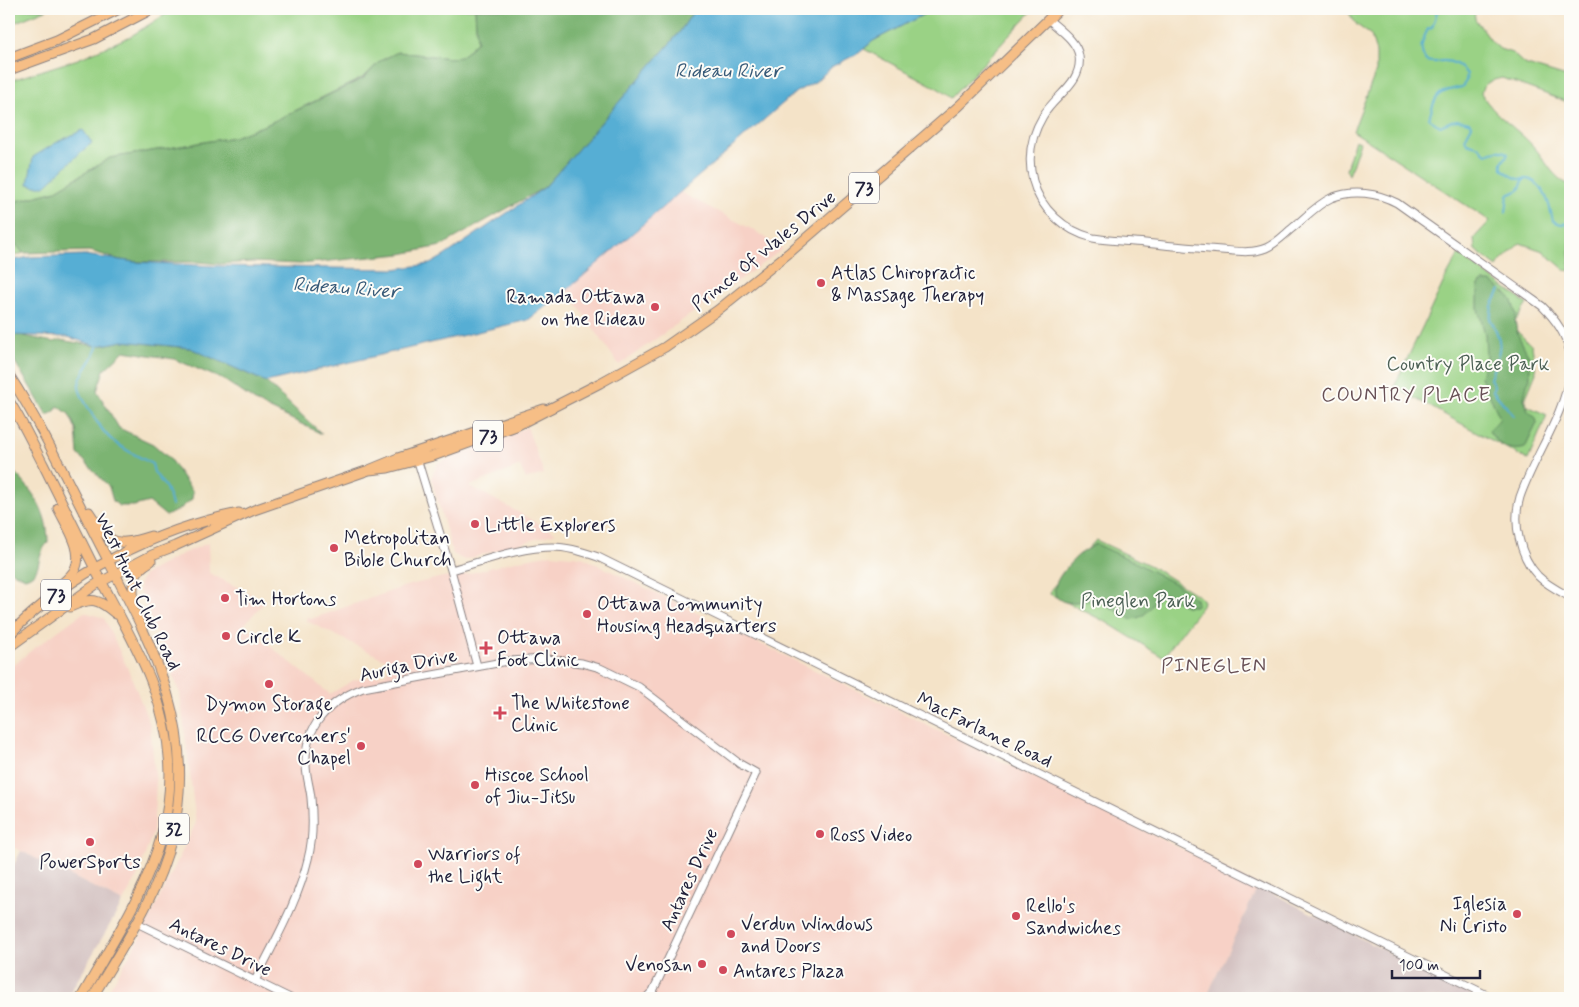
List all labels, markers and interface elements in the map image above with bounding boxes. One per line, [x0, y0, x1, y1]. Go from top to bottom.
water label: Rideau River [675, 58, 784, 85]
road number: 73 [849, 172, 879, 204]
street label: Prince Of Wales Drive [686, 185, 841, 317]
place label: Atlas Chiropractic & Massage Therapy [831, 261, 984, 309]
water label: Rideau River [292, 271, 403, 306]
marker: Atlas Chiropractic & Massage Therapy [815, 277, 827, 289]
place label: Ramada Ottawa on the Rideau [506, 285, 645, 332]
marker: Ramada Ottawa on the Rideau [649, 301, 661, 313]
park label: Country Place Park [1387, 352, 1550, 377]
district label: COUNTRY PLACE [1321, 382, 1491, 409]
road number: 73 [473, 421, 503, 452]
street label: West Hunt Club Road [89, 509, 187, 675]
place label: Little Explorers [485, 513, 615, 538]
marker: Little Explorers [469, 518, 481, 530]
place label: Metropolitan Bible Church [344, 526, 452, 573]
marker: Metropolitan Bible Church [328, 542, 340, 554]
road number: 73 [41, 580, 71, 610]
place label: Tim Hortons [235, 587, 337, 612]
park label: Pineglen Park [1081, 589, 1196, 616]
marker: Tim Hortons [219, 592, 231, 604]
place label: Ottawa Community Housing Headquarters [597, 592, 777, 640]
marker: Ottawa Community Housing Headquarters [581, 608, 593, 620]
place label: Circle K [236, 625, 301, 650]
place label: Ottawa Foot Clinic [497, 626, 580, 673]
marker: Circle K [220, 630, 232, 642]
marker: Ottawa Foot Clinic [479, 641, 493, 655]
street label: Auriga Drive [357, 643, 460, 691]
district label: PINEGLEN [1161, 653, 1267, 680]
marker: Dymon Storage [263, 678, 275, 690]
street label: MacFarlane Road [912, 687, 1056, 774]
place label: The Whitestone Clinic [511, 691, 630, 738]
place label: Dymon Storage [205, 692, 333, 720]
marker: The Whitestone Clinic [493, 706, 507, 720]
place label: RCCG Overcomers' Chapel [197, 724, 351, 771]
marker: RCCG Overcomers' Chapel [355, 740, 367, 752]
place label: Hiscoe School of Jiu-Jitsu [485, 763, 589, 810]
marker: Hiscoe School of Jiu-Jitsu [469, 779, 481, 791]
road number: 32 [159, 814, 189, 844]
place label: Ross Video [830, 823, 912, 848]
street label: Antares Drive [655, 824, 724, 935]
marker: Ross Video [814, 828, 826, 840]
marker: PowerSports [84, 836, 96, 848]
place label: Warriors of the Light [428, 842, 521, 892]
place label: PowerSports [39, 850, 141, 875]
marker: Warriors of the Light [412, 858, 424, 870]
place label: Iglesia Ni Cristo [1440, 892, 1507, 939]
place label: Rello's Sandwiches [1026, 894, 1121, 941]
marker: Iglesia Ni Cristo [1511, 908, 1523, 920]
marker: Rello's Sandwiches [1010, 910, 1022, 922]
street label: Antares Drive [165, 912, 276, 983]
place label: Verdun Windows and Doors [741, 912, 873, 959]
marker: Verdun Windows and Doors [725, 928, 737, 940]
scale bar [1392, 947, 1479, 979]
place label: Venosan [625, 953, 692, 978]
text: 100 m [1399, 956, 1439, 976]
marker: Venosan [696, 958, 708, 970]
place label: Antares Plaza [733, 959, 844, 984]
marker: Antares Plaza [717, 964, 729, 976]

